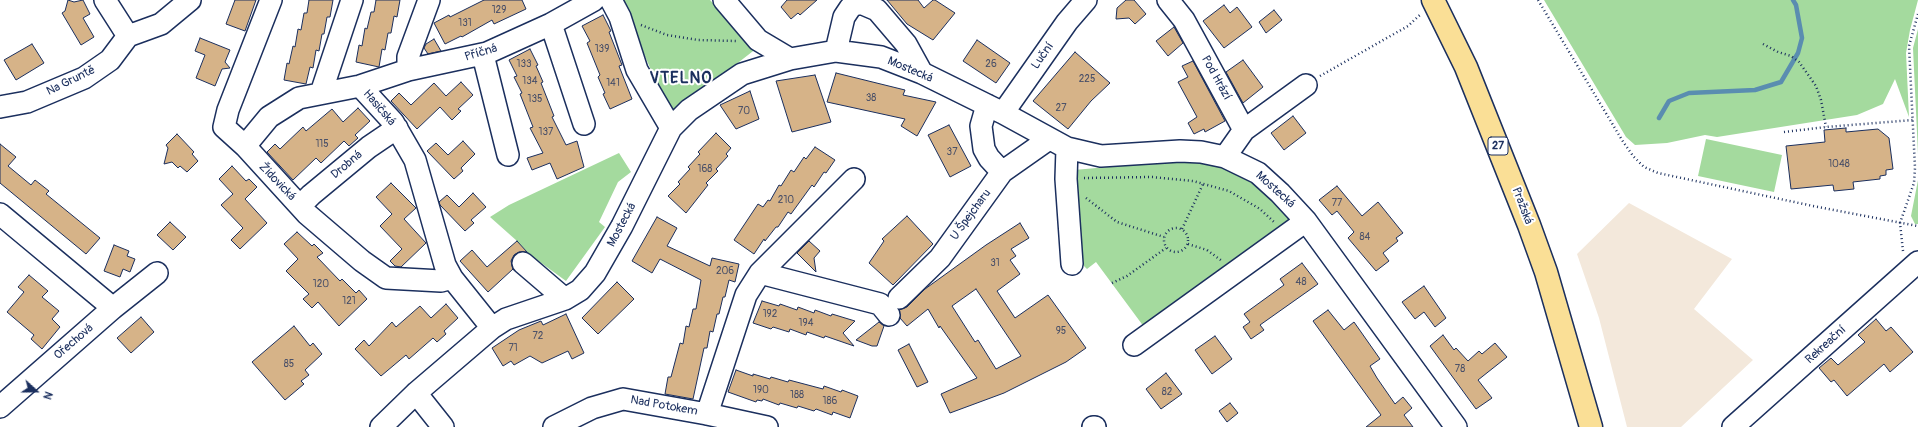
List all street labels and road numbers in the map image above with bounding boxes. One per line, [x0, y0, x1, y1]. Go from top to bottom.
street label: Luční [1029, 40, 1057, 72]
street label: Příčná [463, 41, 499, 65]
street label: Pod Hrází [1198, 53, 1234, 103]
street label: Mostecká [885, 54, 935, 86]
street label: Na Gruntě [44, 63, 98, 99]
street label: Hasičská [360, 87, 398, 129]
road number: 27 [1488, 137, 1508, 155]
street label: Drobná [328, 148, 366, 182]
street label: Židovická [255, 160, 299, 204]
street label: Mostecká [1252, 169, 1298, 211]
street label: Pražská [1508, 185, 1536, 227]
street label: U Špejcharu [948, 187, 994, 243]
street label: Mostecká [604, 200, 640, 250]
street label: Ořechová [51, 321, 97, 363]
street label: Rekreační [1803, 323, 1849, 367]
street label: Nad Potokem [629, 393, 699, 419]

